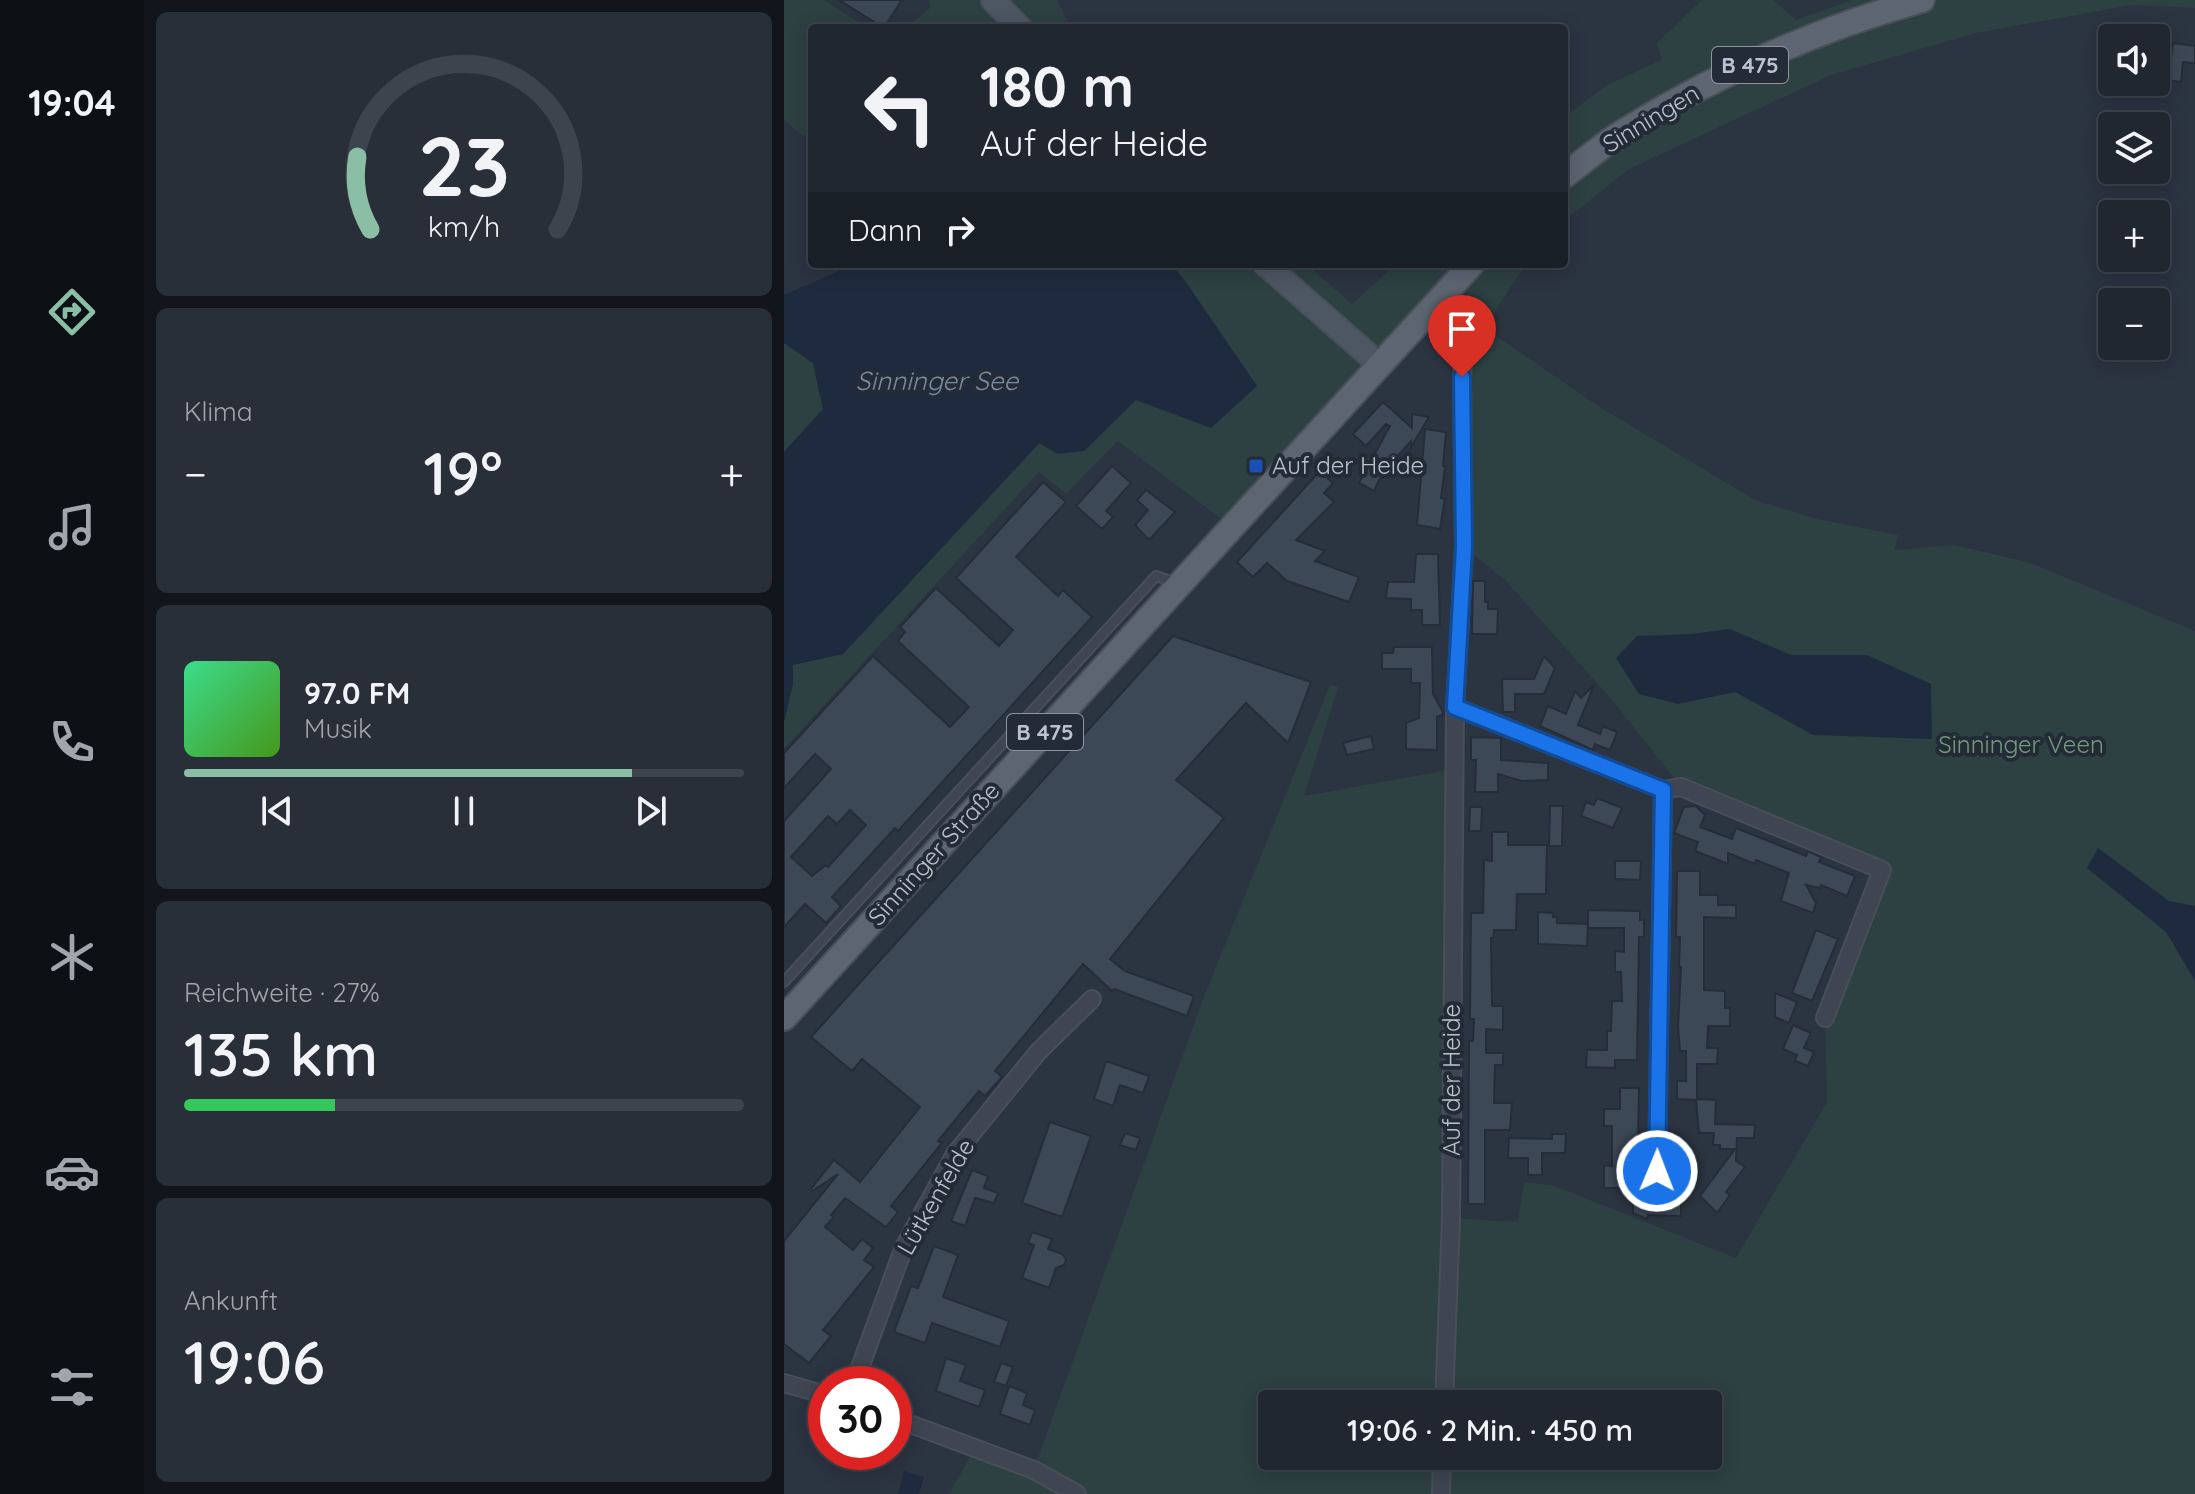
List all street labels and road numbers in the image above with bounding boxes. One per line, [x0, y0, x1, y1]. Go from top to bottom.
road number: B 475 [1712, 47, 1788, 83]
street label: Sinningen [1597, 78, 1704, 159]
road number: B 475 [1007, 714, 1083, 750]
street label: Sinninger Straße [861, 775, 1005, 931]
street label: Auf der Heide [1436, 1004, 1466, 1156]
street label: Lütkenfelde [890, 1133, 980, 1260]

